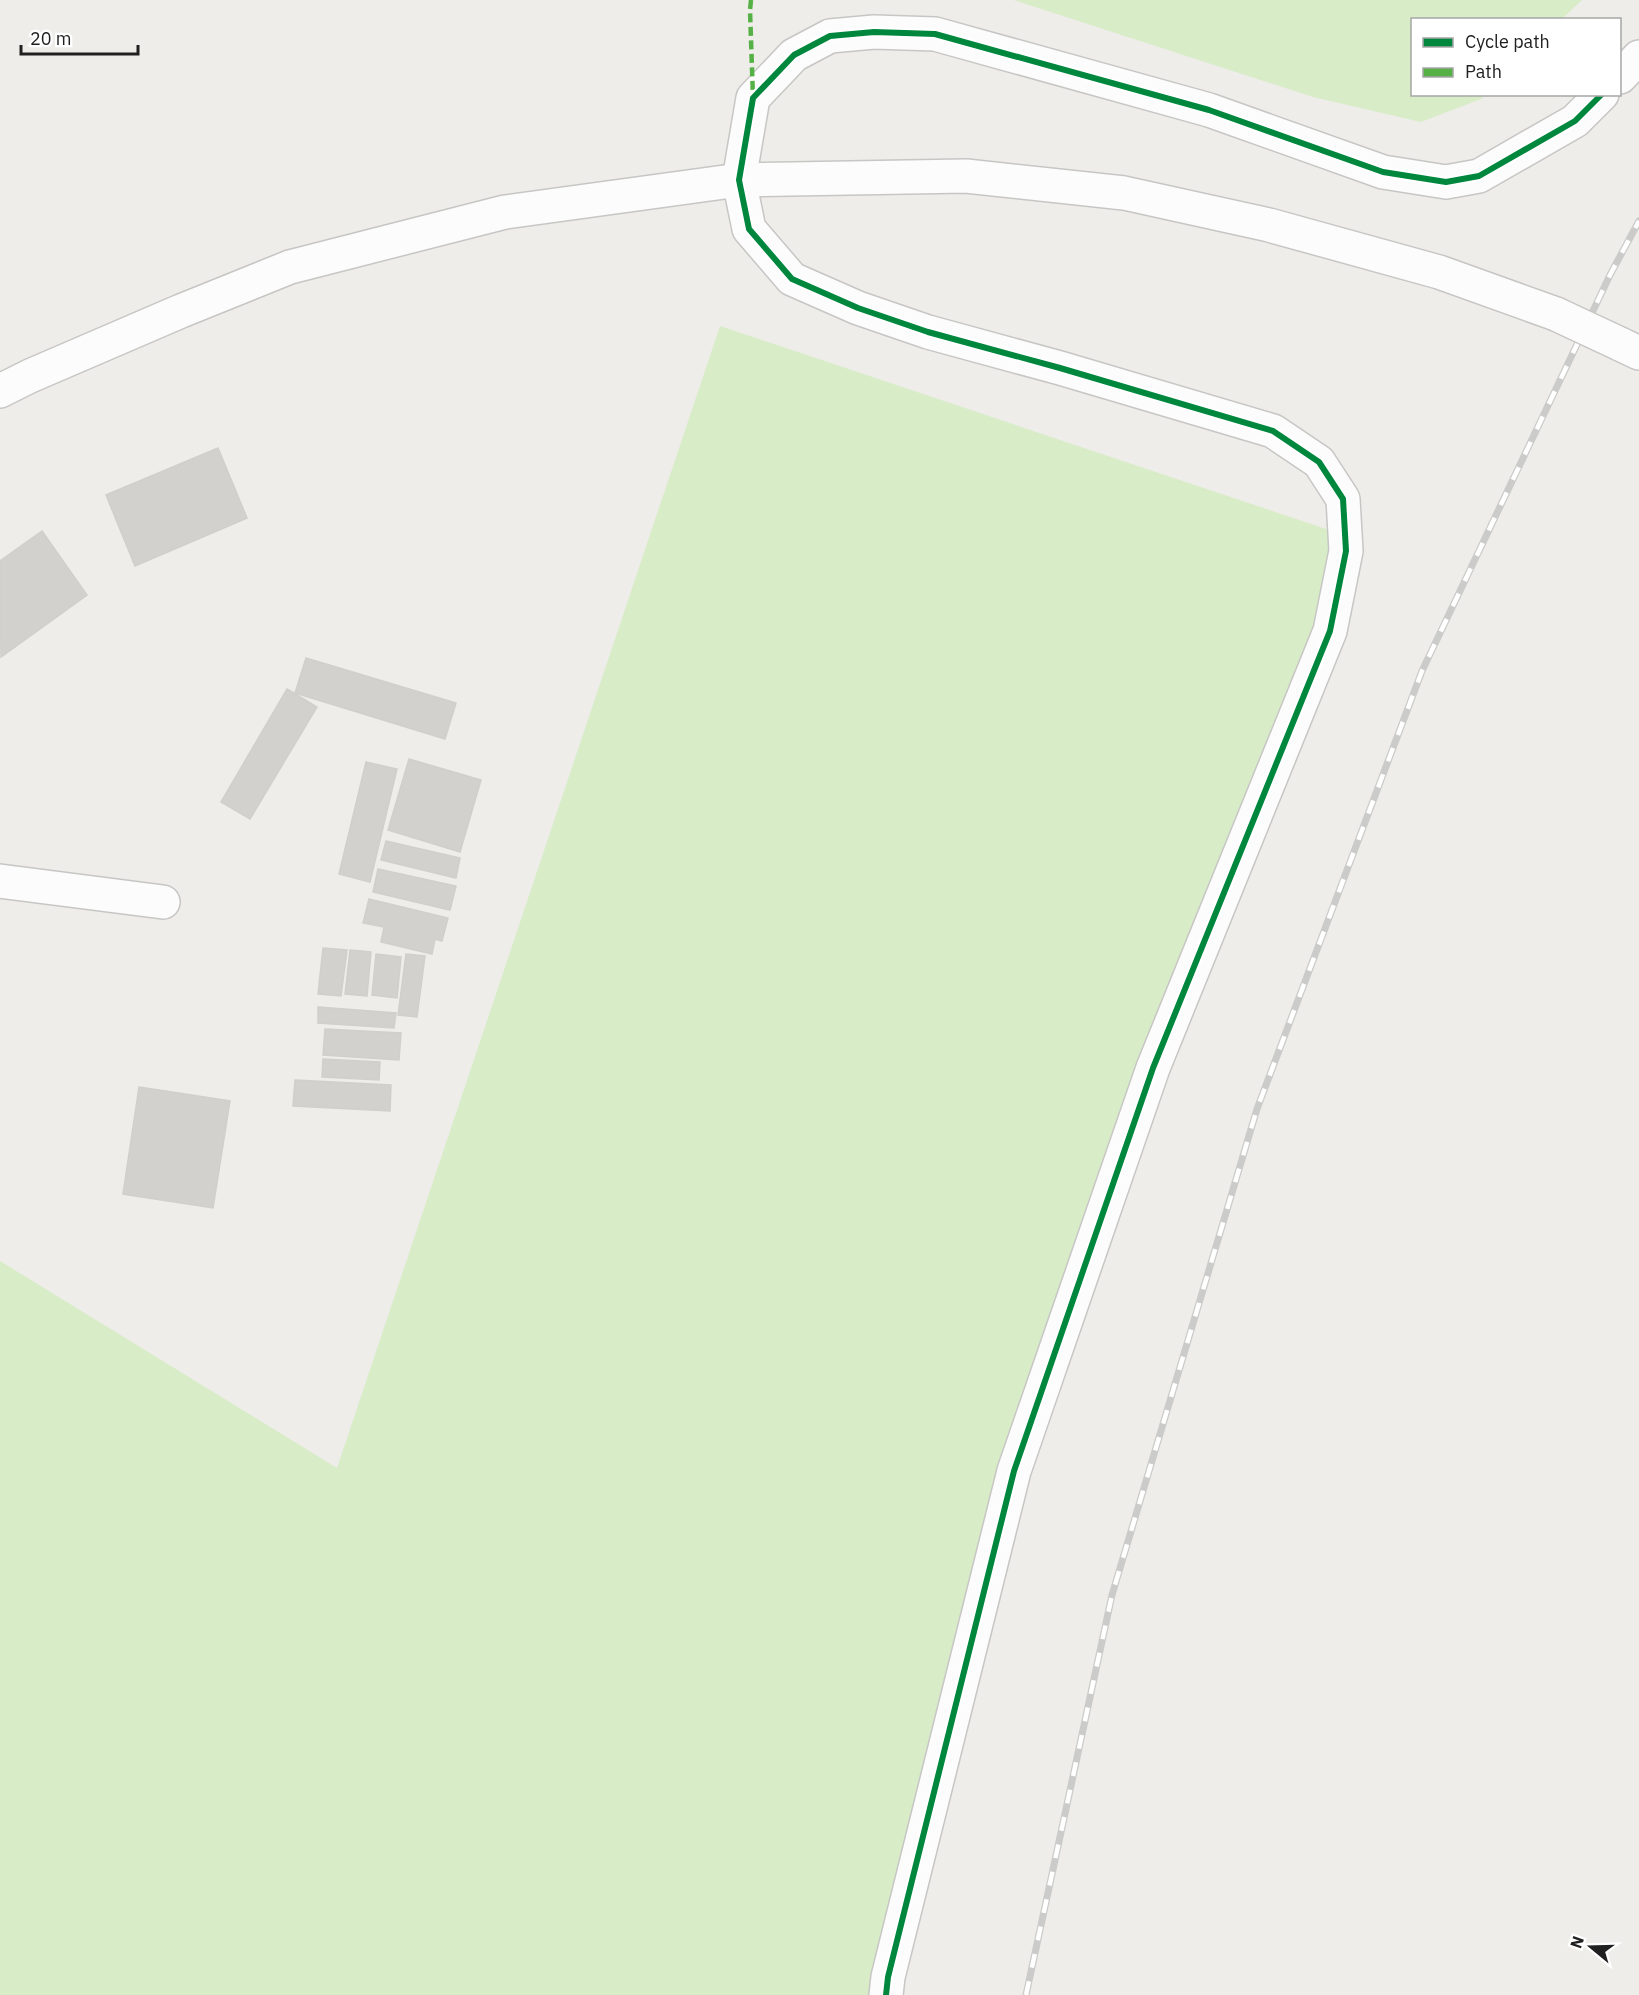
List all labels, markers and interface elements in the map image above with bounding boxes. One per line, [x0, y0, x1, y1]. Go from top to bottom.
scale bar [21, 18, 138, 56]
legend [1411, 18, 1621, 96]
text: 20 m [30, 27, 72, 50]
text: Cycle path [1465, 30, 1550, 53]
text: Path [1465, 60, 1502, 83]
north arrow [1561, 1917, 1621, 1977]
text: N [1565, 1933, 1588, 1951]

